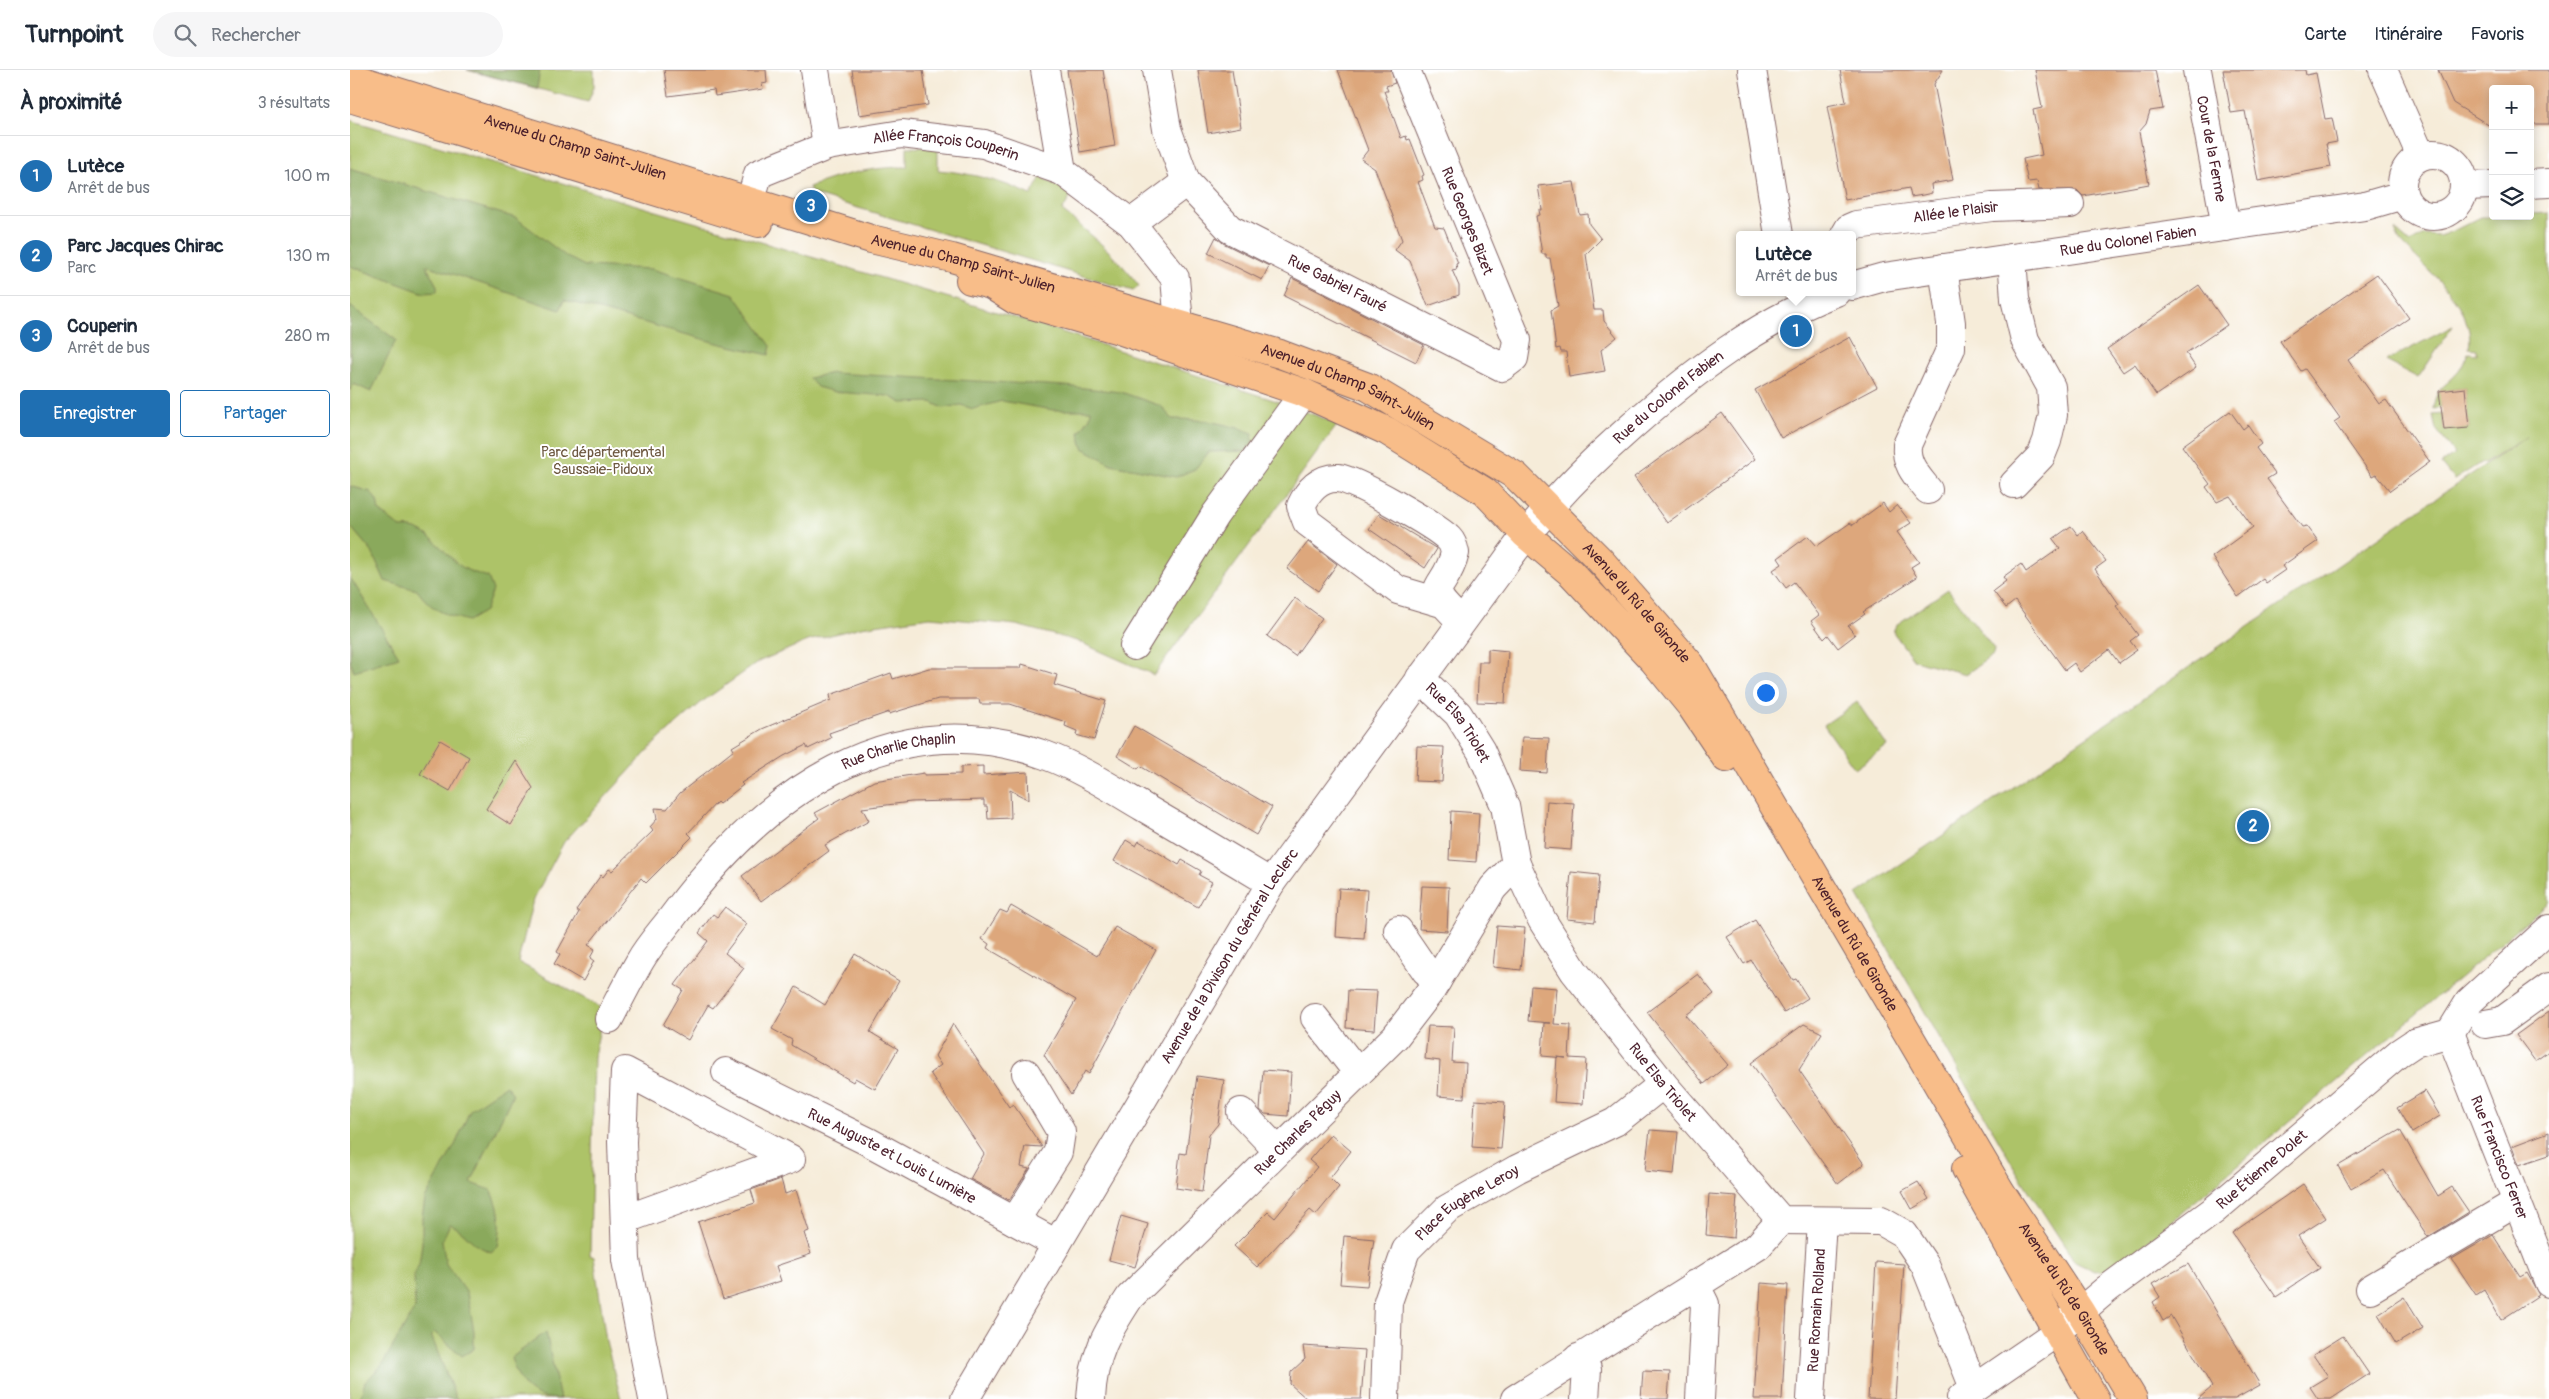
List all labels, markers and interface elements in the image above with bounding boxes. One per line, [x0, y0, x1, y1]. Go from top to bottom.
search box [153, 12, 503, 57]
text: Turnpoint [25, 20, 123, 49]
icon: search [171, 21, 199, 49]
text: Rechercher [211, 23, 301, 47]
text: Carte [2304, 23, 2346, 46]
text: Itinéraire [2374, 23, 2442, 46]
text: Favoris [2470, 23, 2524, 46]
map controls [2489, 85, 2534, 220]
button: + [2489, 85, 2534, 130]
text: À proximité [20, 89, 123, 116]
text: 3 résultats [258, 93, 330, 113]
street label: Cour de la Ferme [2192, 94, 2231, 204]
street label: Avenue du Champ Saint-Julien [482, 110, 669, 184]
street label: Allée François Couperin [871, 124, 1022, 165]
button: − [2489, 130, 2534, 175]
text: Lutèce [67, 154, 124, 178]
street label: Rue Georges Bizet [1437, 164, 1498, 279]
text: 1 [33, 166, 39, 186]
text: 100 m [284, 166, 330, 186]
button: layers [2489, 175, 2534, 220]
text: Arrêt de bus [67, 178, 150, 198]
pin: 3 [795, 187, 827, 225]
street label: Allée le Plaisir [1912, 197, 1999, 227]
street label: Rue du Colonel Fabien [2059, 222, 2197, 260]
street label: Avenue du Champ Saint-Julien [869, 230, 1058, 297]
popup [1736, 231, 1856, 296]
text: Parc Jacques Chirac [67, 234, 224, 258]
text: Lutèce [1755, 242, 1812, 266]
text: 2 [32, 246, 40, 266]
text: 130 m [286, 246, 330, 266]
street label: Rue Gabriel Fauré [1284, 250, 1390, 317]
text: Parc [67, 258, 96, 278]
text: Arrêt de bus [1755, 266, 1837, 286]
pin: 1 [1780, 312, 1812, 350]
text: Couperin [67, 314, 138, 338]
text: 3 [32, 326, 40, 346]
text: 280 m [284, 326, 330, 346]
text: Arrêt de bus [67, 338, 150, 358]
street label: Avenue du Champ Saint-Julien [1258, 339, 1439, 435]
street label: Rue du Colonel Fabien [1609, 346, 1727, 448]
button: Enregistrer [20, 390, 170, 437]
button: Partager [180, 390, 330, 437]
park label: Parc départemental Saussaie-Pidoux [541, 443, 665, 479]
street label: Avenue du Rû de Gironde [1578, 538, 1695, 667]
street label: Rue Elsa Triolet [1421, 679, 1495, 766]
your location [1753, 680, 1779, 706]
street label: Rue Charlie Chaplin [838, 729, 956, 774]
pin: 2 [2237, 807, 2269, 845]
street label: Avenue de la Divison du Général Leclerc [1157, 844, 1303, 1067]
street label: Avenue du Rû de Gironde [1807, 872, 1902, 1015]
street label: Rue Elsa Triolet [1625, 1039, 1701, 1126]
street label: Rue Charles Péguy [1250, 1085, 1346, 1179]
street label: Rue Francisco Ferrer [2466, 1093, 2533, 1223]
street label: Rue Auguste et Louis Lumière [805, 1104, 980, 1208]
street label: Rue Étienne Dolet [2212, 1125, 2312, 1214]
street label: Place Eugène Leroy [1411, 1160, 1523, 1245]
street label: Avenue du Rû de Gironde [2014, 1219, 2114, 1359]
street label: Rue Romain Rolland [1803, 1248, 1830, 1373]

